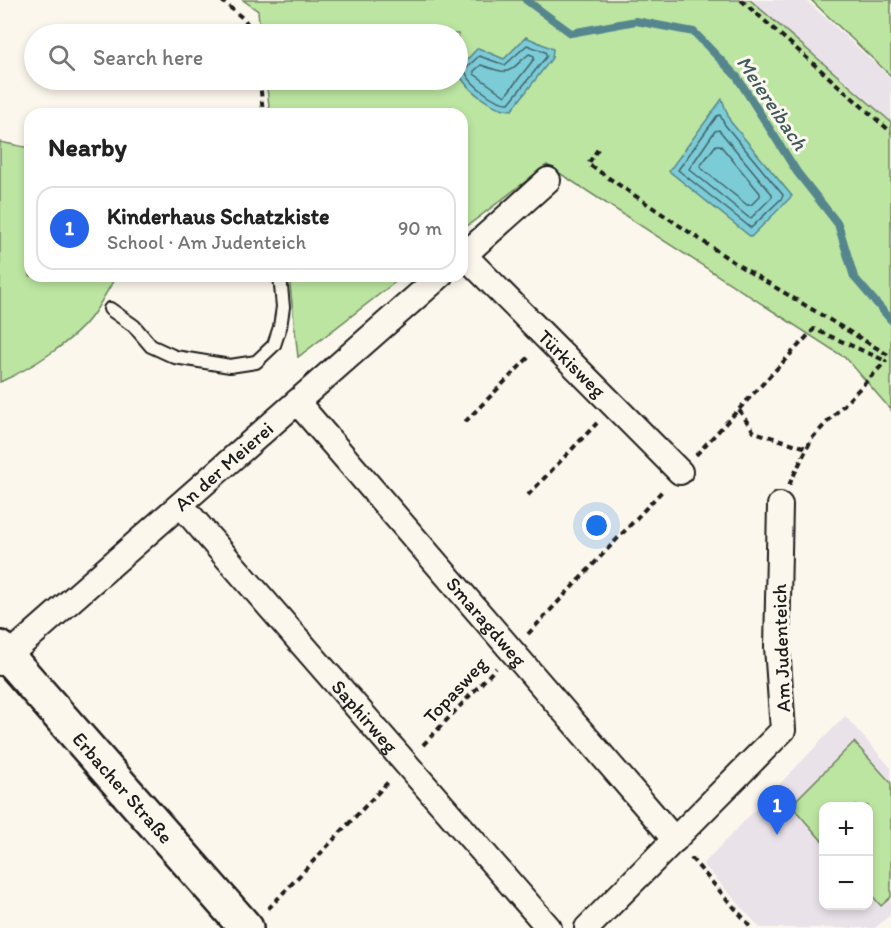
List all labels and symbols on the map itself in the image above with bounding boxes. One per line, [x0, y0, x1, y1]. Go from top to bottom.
water label: Meiereibach [732, 51, 814, 155]
street label: Türkisweg [533, 324, 612, 403]
street label: An der Meierei [169, 416, 278, 516]
your location [582, 511, 611, 540]
street label: Smaragdweg [441, 572, 532, 672]
street label: Am Judenteich [767, 583, 795, 713]
street label: Topasweg [418, 651, 492, 728]
street label: Saphirweg [327, 675, 404, 758]
street label: Erbacher Straße [67, 727, 178, 848]
pin: 1 [758, 786, 796, 835]

